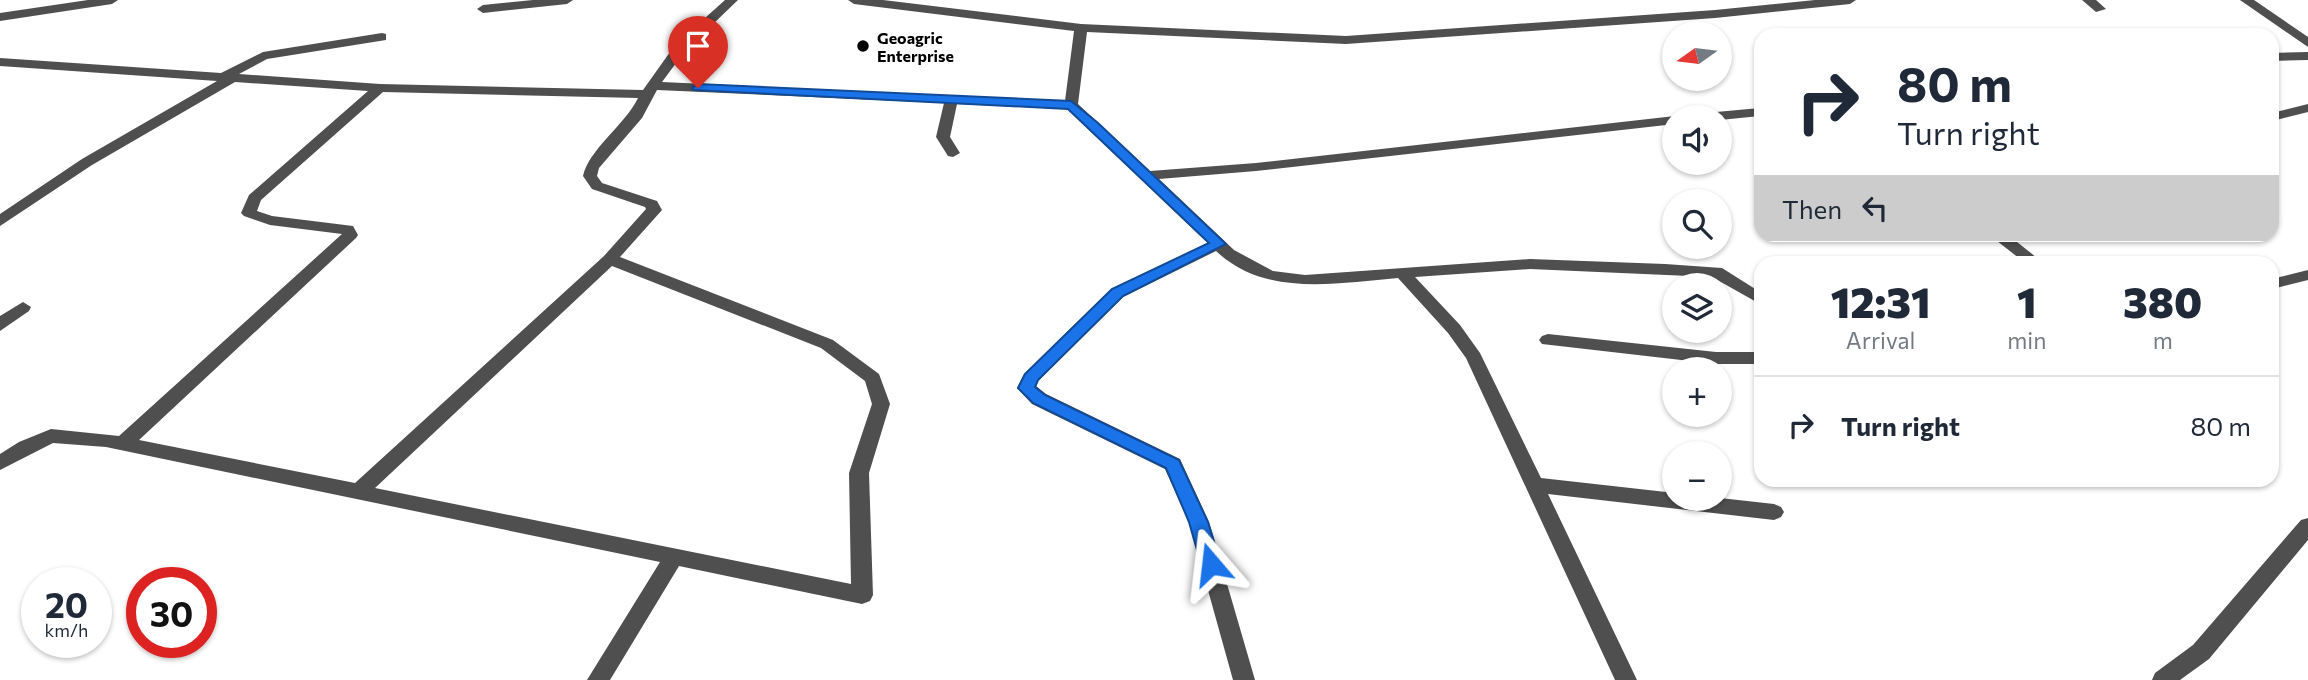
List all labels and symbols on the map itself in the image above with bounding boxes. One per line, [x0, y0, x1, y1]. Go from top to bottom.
pin [668, 16, 728, 88]
north arrow [1662, 21, 1732, 91]
place label: Geoagric Enterprise [877, 28, 954, 65]
marker: Geoagric Enterprise [855, 38, 871, 54]
position arrow [1174, 527, 1248, 601]
speed limit sign: 30 [126, 567, 217, 658]

